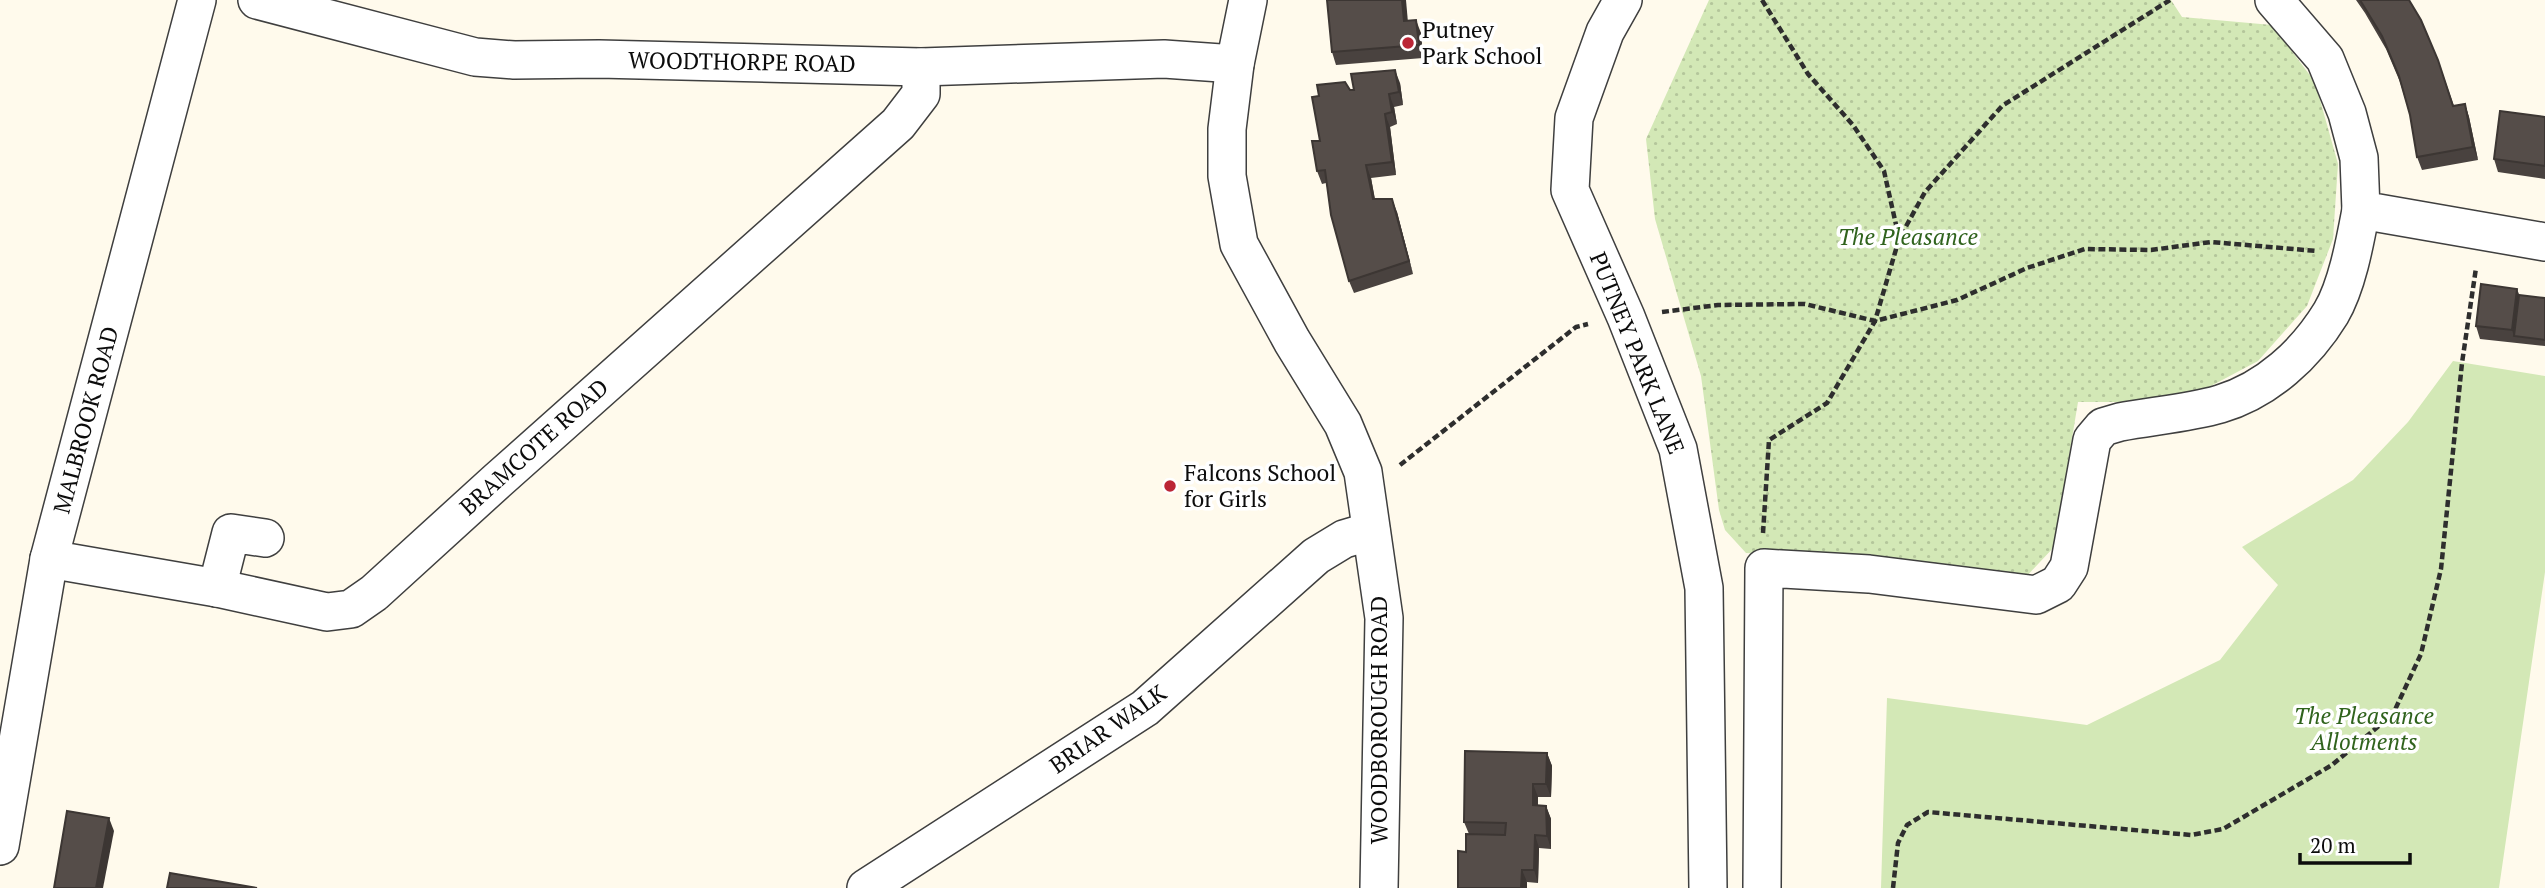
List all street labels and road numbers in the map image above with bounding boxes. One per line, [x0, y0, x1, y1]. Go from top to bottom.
street label: WOODTHORPE ROAD [628, 44, 856, 79]
street label: PUTNEY PARK LANE [1583, 247, 1692, 458]
street label: MALBROOK ROAD [46, 323, 125, 517]
street label: BRAMCOTE ROAD [453, 372, 615, 522]
street label: WOODBOROUGH ROAD [1363, 596, 1394, 844]
street label: BRIAR WALK [1043, 677, 1172, 780]

